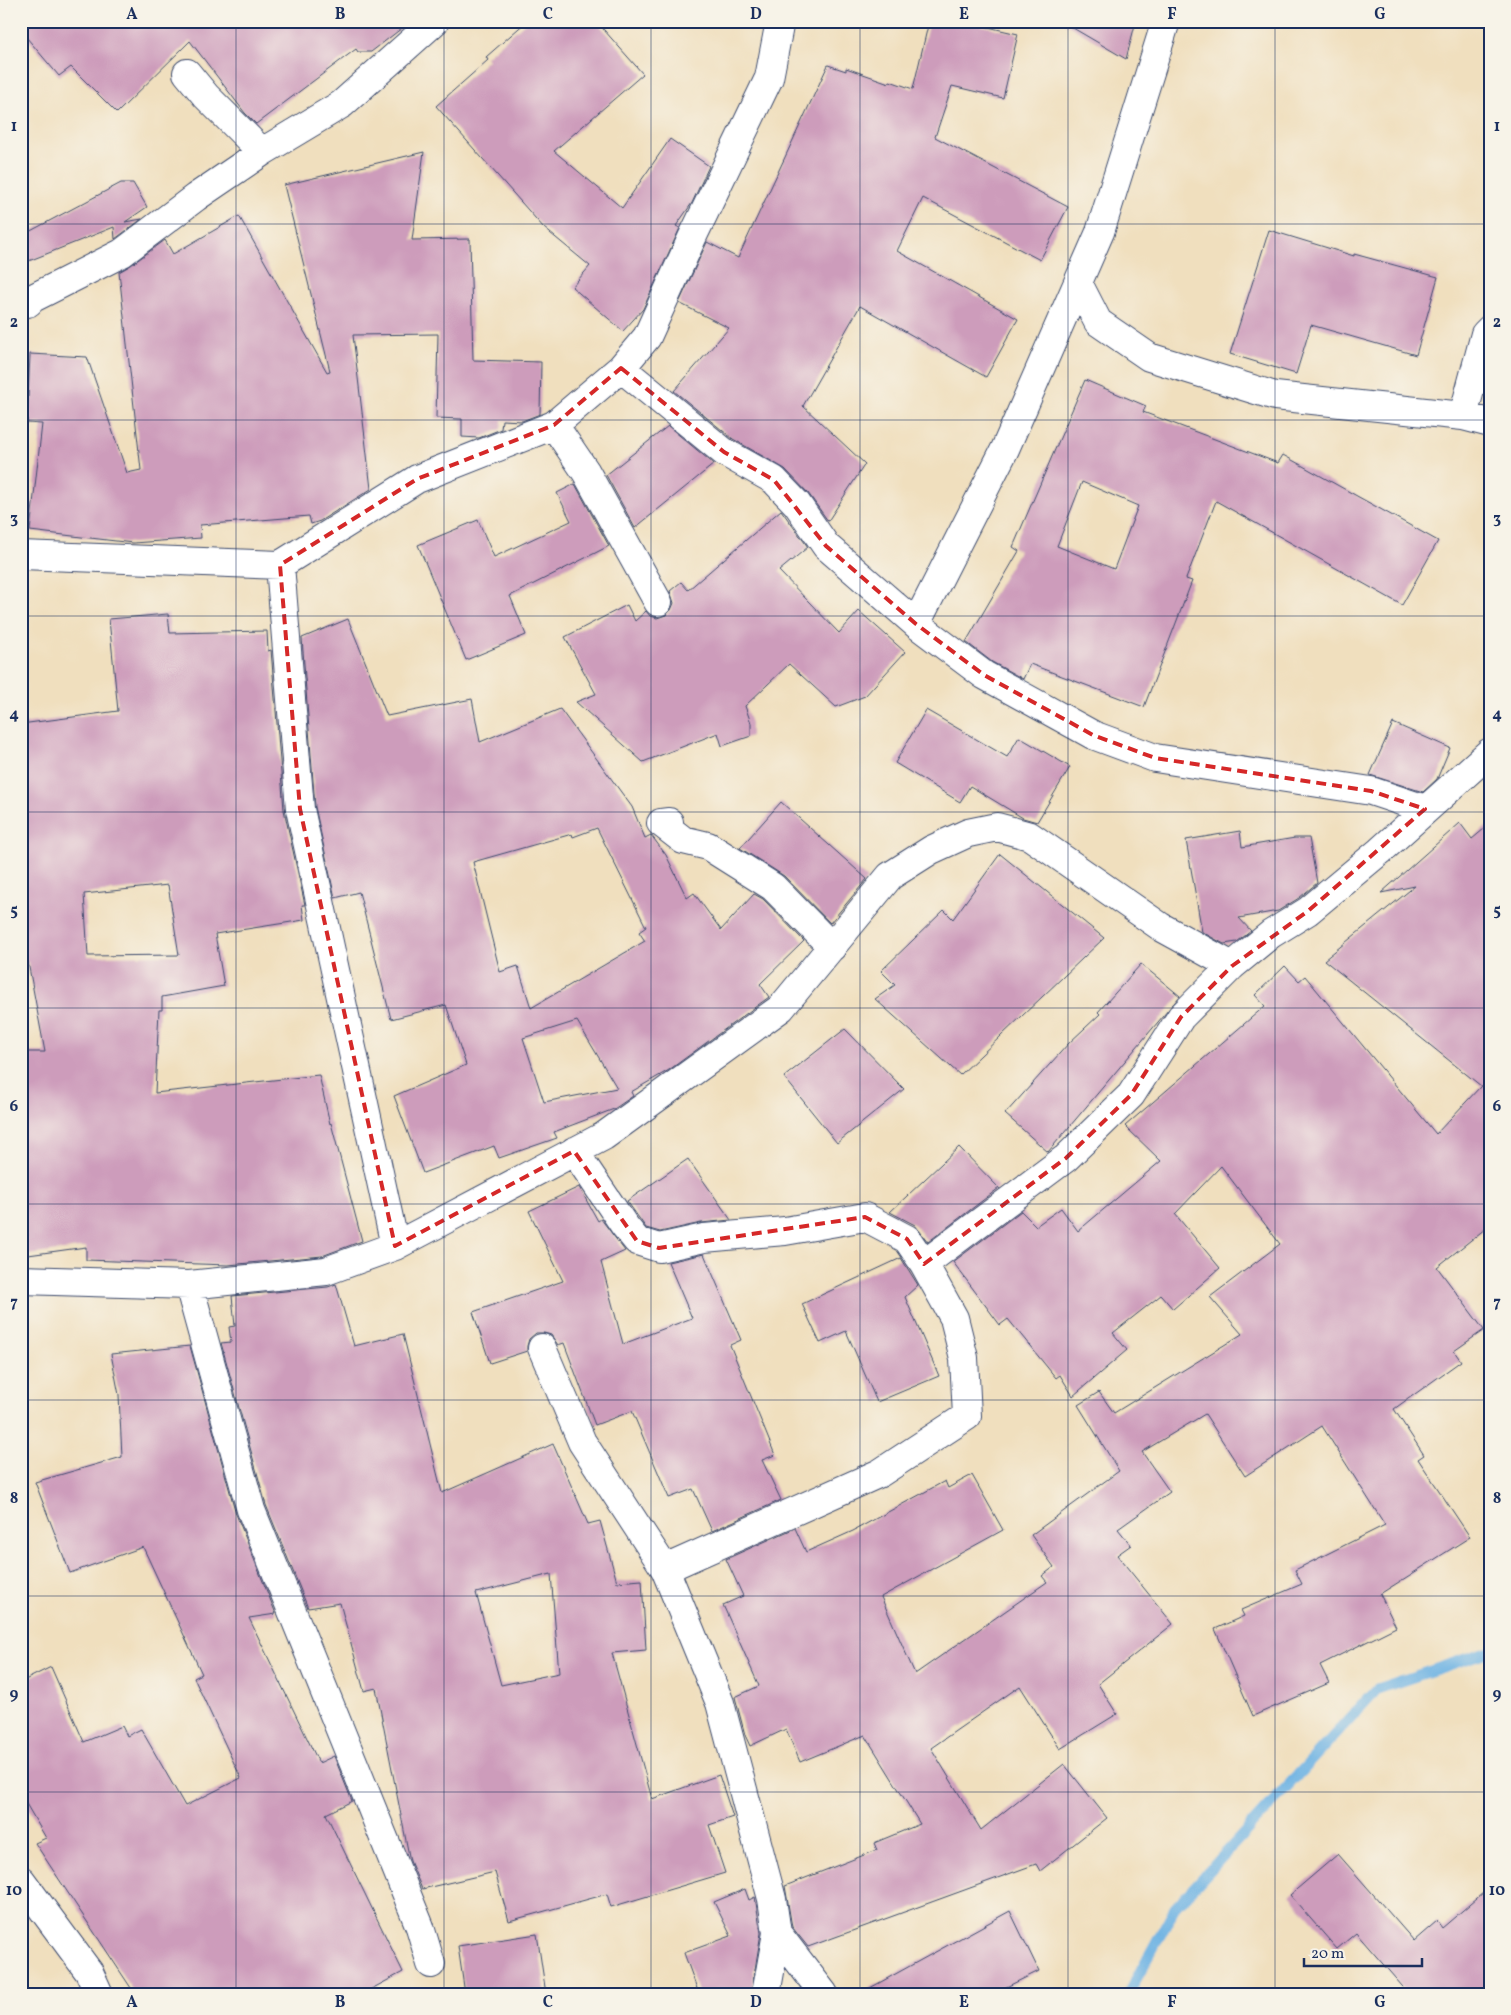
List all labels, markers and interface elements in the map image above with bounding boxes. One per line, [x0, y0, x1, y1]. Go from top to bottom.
text: A [126, 4, 138, 26]
text: B [335, 4, 346, 26]
text: C [543, 4, 553, 26]
text: D [750, 4, 762, 26]
text: E [959, 4, 969, 26]
text: F [1167, 4, 1177, 26]
text: G [1374, 4, 1386, 26]
text: 1 [11, 116, 17, 138]
text: 1 [1494, 116, 1500, 138]
text: 2 [10, 312, 18, 334]
text: 2 [1493, 312, 1501, 334]
text: 3 [10, 508, 18, 530]
text: 3 [1493, 508, 1501, 530]
text: 4 [9, 704, 19, 726]
text: 4 [1492, 704, 1502, 726]
text: 5 [10, 900, 18, 922]
text: 5 [1493, 900, 1501, 922]
text: 6 [10, 1096, 19, 1118]
text: 6 [1493, 1096, 1502, 1118]
text: 7 [10, 1292, 18, 1314]
text: 7 [1493, 1292, 1501, 1314]
text: 8 [10, 1488, 18, 1510]
text: 8 [1493, 1488, 1501, 1510]
text: 9 [10, 1684, 19, 1706]
text: 9 [1493, 1684, 1502, 1706]
text: 10 [6, 1880, 22, 1902]
text: 10 [1489, 1880, 1505, 1902]
scale bar [1304, 1935, 1421, 1967]
text: 20 m [1311, 1944, 1344, 1965]
text: A [126, 1992, 138, 2014]
text: B [335, 1992, 346, 2014]
text: C [543, 1992, 553, 2014]
text: D [750, 1992, 762, 2014]
text: E [959, 1992, 969, 2014]
text: F [1167, 1992, 1177, 2014]
text: G [1374, 1992, 1386, 2014]

